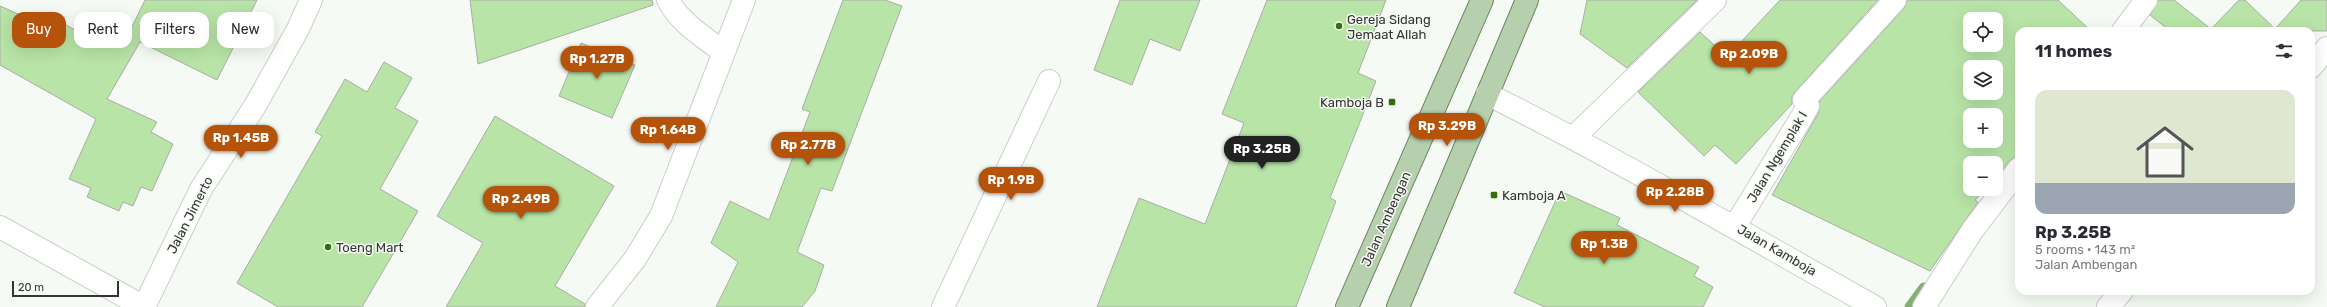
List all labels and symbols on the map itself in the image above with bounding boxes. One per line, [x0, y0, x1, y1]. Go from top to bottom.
place label: Gereja Sidang Jemaat Allah [1347, 12, 1431, 42]
marker: Gereja Sidang Jemaat Allah [1334, 21, 1344, 31]
pin: Rp 2.09B [1708, 41, 1790, 75]
pin: Rp 1.27B [556, 46, 638, 80]
place label: Kamboja B [1320, 95, 1384, 110]
marker: Kamboja B [1387, 97, 1397, 107]
street label: Jalan Ngemplak I [1744, 109, 1811, 206]
pin: Rp 3.29B [1406, 113, 1488, 147]
pin: Rp 1.64B [627, 117, 709, 151]
pin: Rp 1.45B [200, 125, 282, 159]
pin: Rp 2.77B [767, 132, 849, 166]
pin: Rp 3.25B [1221, 136, 1303, 170]
pin: Rp 1.9B [974, 167, 1048, 201]
street label: Jalan Ambengan [1358, 169, 1415, 269]
street label: Jalan Jimerto [164, 174, 216, 256]
pin: Rp 2.28B [1634, 179, 1716, 213]
pin: Rp 2.49B [480, 186, 562, 220]
place label: Kamboja A [1502, 188, 1566, 203]
marker: Kamboja A [1489, 190, 1499, 200]
street label: Jalan Kamboja [1735, 221, 1819, 279]
pin: Rp 1.3B [1567, 231, 1641, 265]
place label: Toeng Mart [336, 240, 403, 256]
marker: Toeng Mart [323, 242, 333, 252]
scale bar [12, 279, 119, 298]

